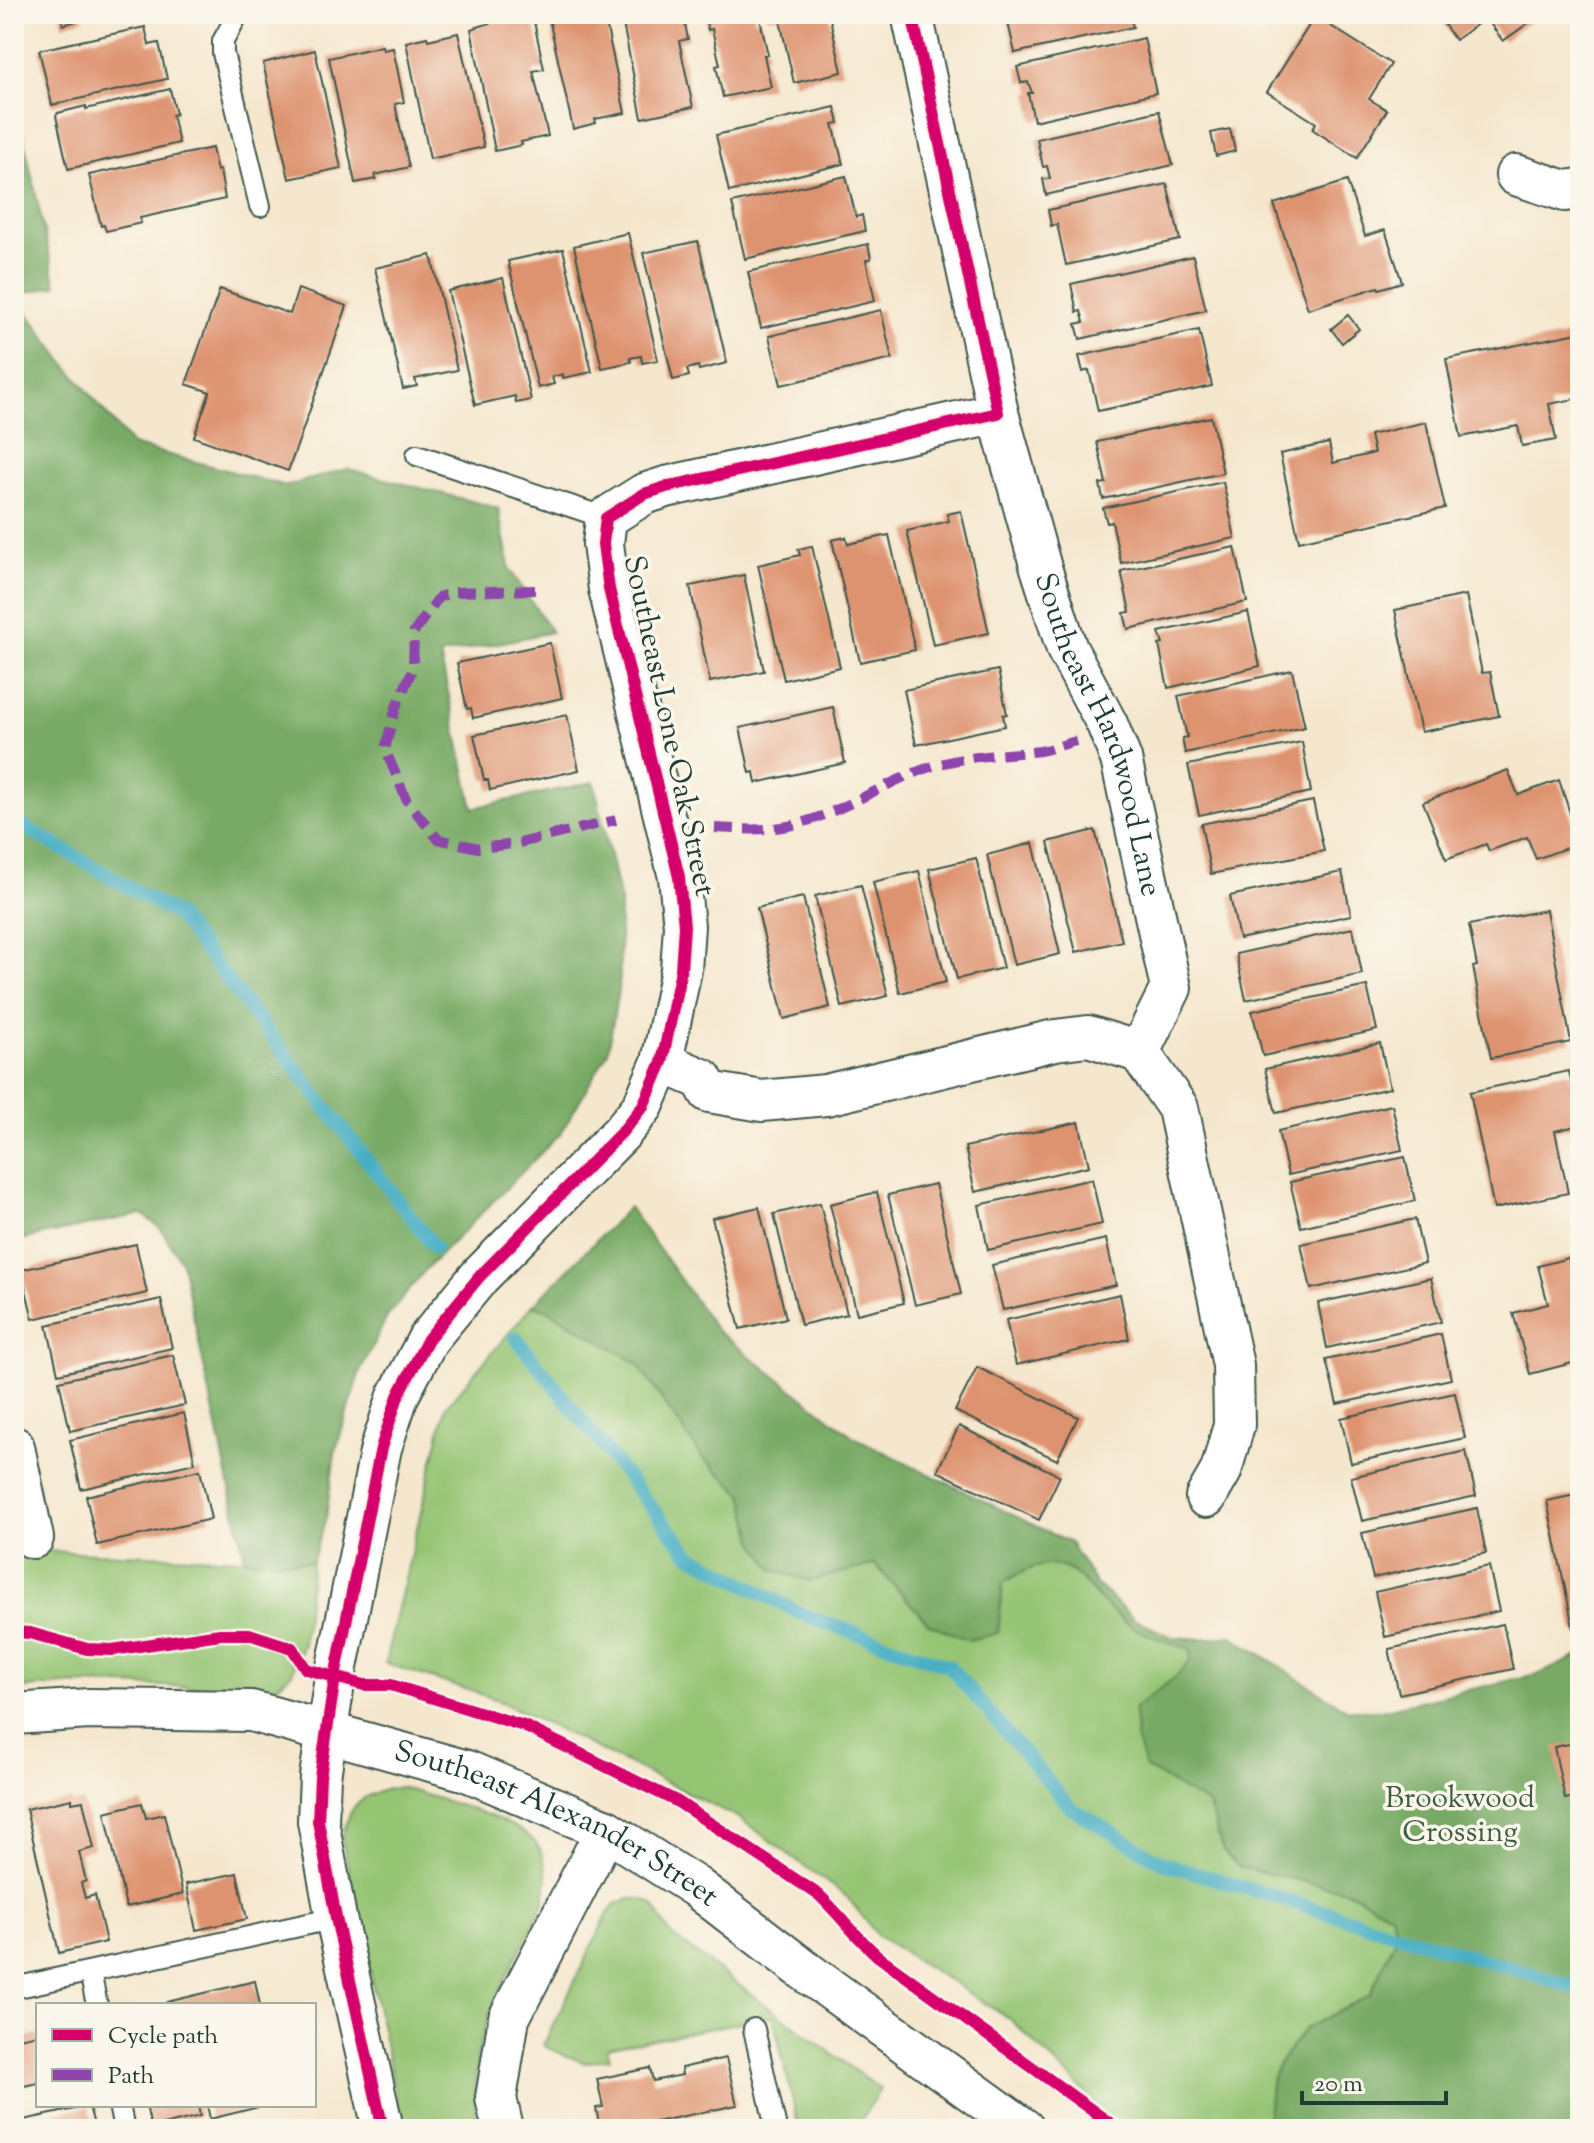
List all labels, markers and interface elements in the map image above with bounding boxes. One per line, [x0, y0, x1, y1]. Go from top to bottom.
street label: Southeast Lone Oak Street [611, 552, 725, 900]
street label: Southeast Hardwood Lane [1022, 567, 1172, 901]
street label: Southeast Alexander Street [389, 1730, 727, 1918]
park label: Brookwood Crossing [1385, 1778, 1535, 1855]
legend [36, 2003, 316, 2107]
text: Cycle path [108, 2020, 218, 2054]
scale bar [1302, 2055, 1446, 2105]
text: Path [108, 2060, 154, 2094]
text: 20 m [1314, 2068, 1363, 2102]

